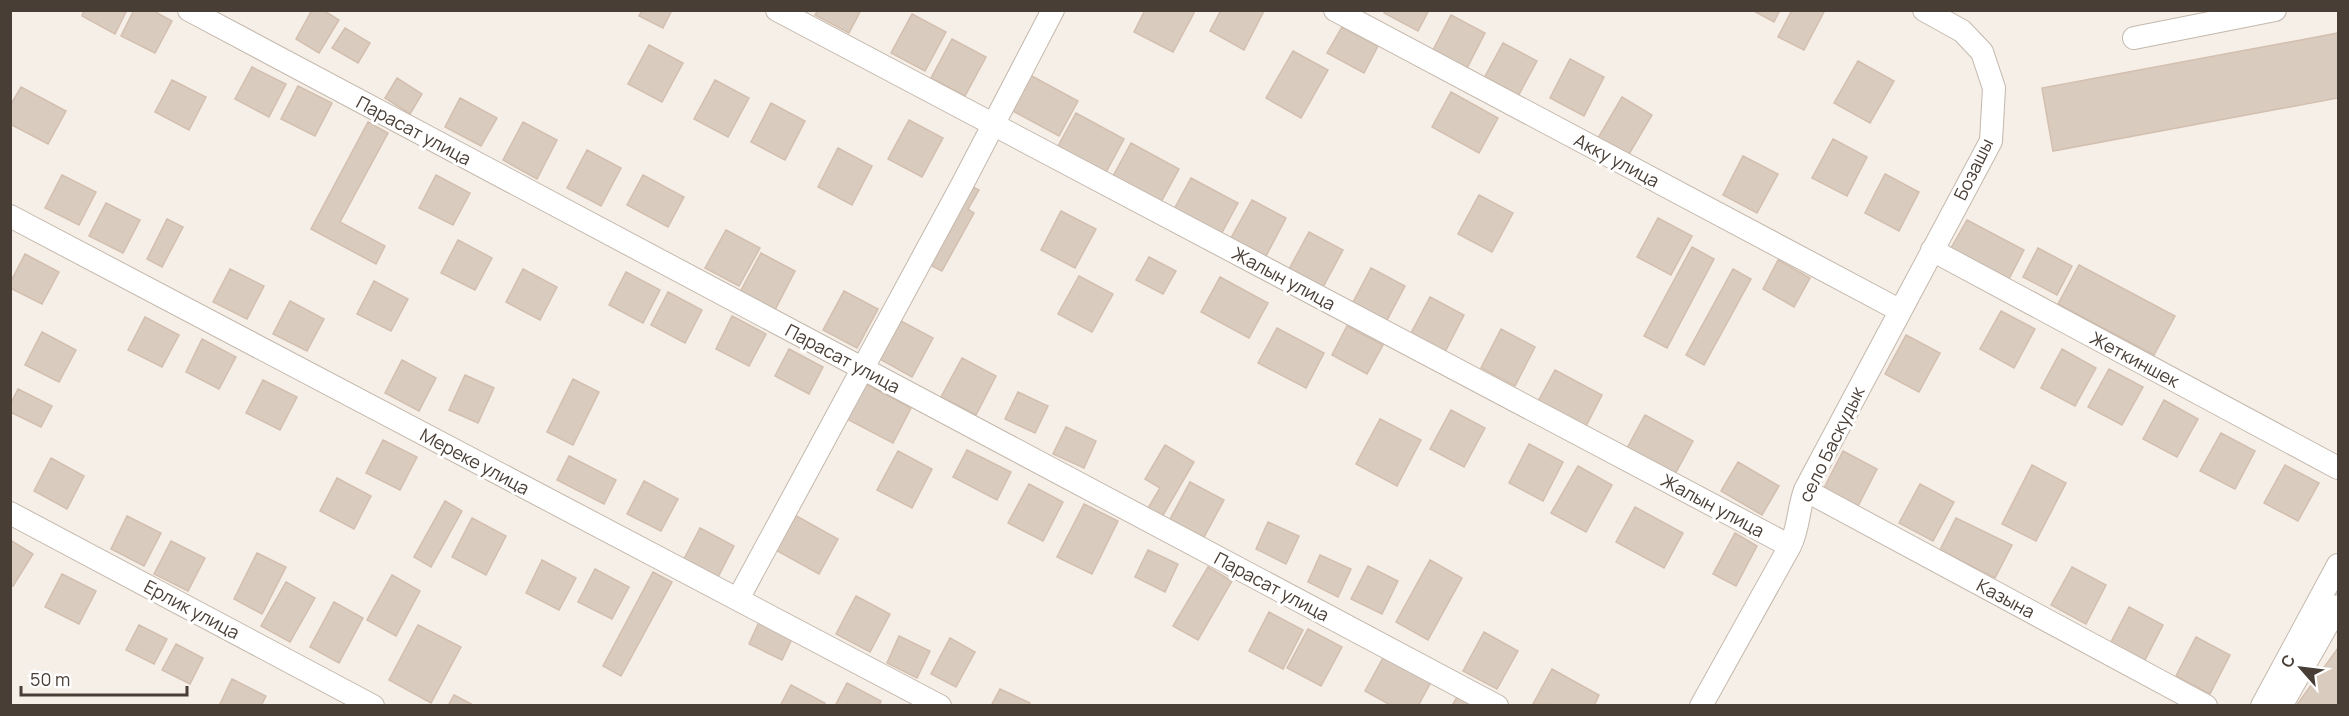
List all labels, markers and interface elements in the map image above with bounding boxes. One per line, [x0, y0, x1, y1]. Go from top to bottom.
street label: Парасат улица [352, 90, 476, 170]
street label: Акку улица [1570, 128, 1664, 192]
street label: Бозашы [1948, 134, 1998, 204]
street label: Жалын улица [1228, 241, 1340, 315]
street label: Парасат улица [781, 318, 905, 398]
street label: Жеткиншек [2086, 325, 2185, 393]
street label: село Баскудык [1793, 381, 1870, 506]
street label: Мереке улица [416, 422, 534, 500]
street label: Жалын улица [1657, 468, 1769, 542]
street label: Парасат улица [1210, 546, 1334, 626]
street label: Казына [1973, 573, 2039, 623]
street label: Ерлик улица [140, 574, 244, 644]
north arrow [2271, 638, 2331, 698]
text: С [2275, 650, 2300, 671]
scale bar [21, 659, 188, 697]
text: 50 m [30, 667, 70, 691]

